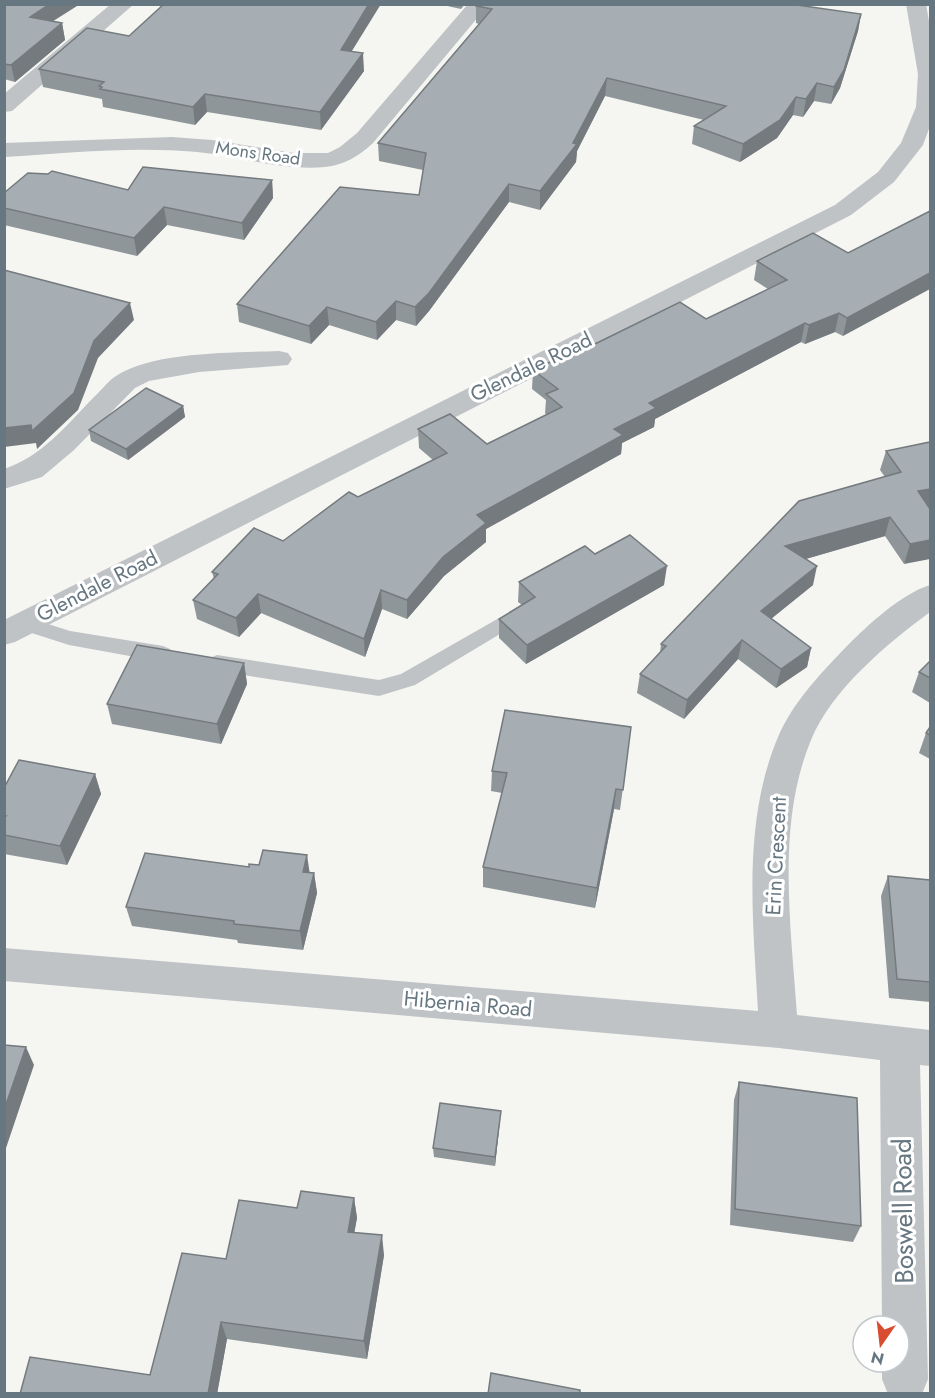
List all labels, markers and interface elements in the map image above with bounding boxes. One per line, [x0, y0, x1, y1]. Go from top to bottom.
street label: Mons Road [214, 134, 302, 172]
street label: Glendale Road [465, 325, 597, 409]
street label: Glendale Road [31, 543, 163, 629]
street label: Erin Crescent [758, 796, 794, 916]
street label: Hibernia Road [403, 983, 533, 1025]
street label: Boswell Road [883, 1138, 923, 1284]
north arrow [851, 1314, 911, 1374]
text: N [869, 1345, 886, 1371]

